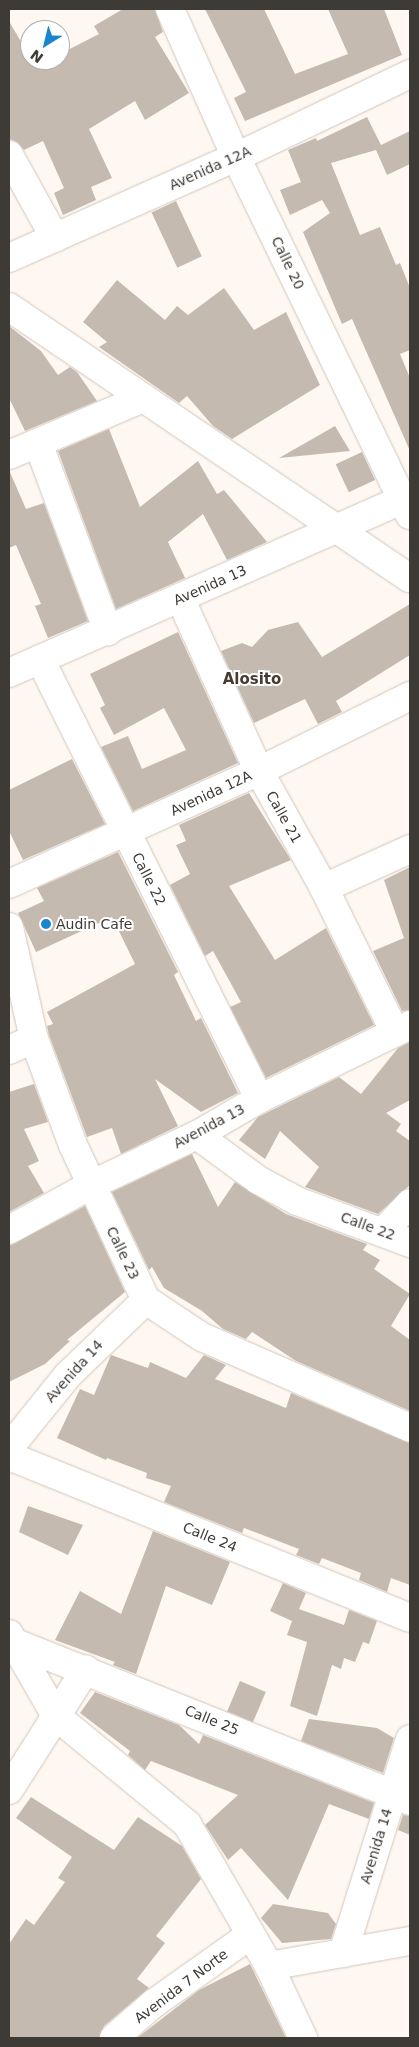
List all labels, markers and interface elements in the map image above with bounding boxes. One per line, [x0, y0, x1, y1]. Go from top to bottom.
north arrow [20, 20, 70, 70]
text: N [27, 46, 46, 66]
street label: Avenida 12A [167, 142, 253, 194]
street label: Calle 20 [268, 234, 308, 292]
street label: Avenida 13 [171, 561, 249, 609]
district label: Alosito [223, 671, 281, 689]
street label: Avenida 12A [168, 767, 254, 819]
street label: Calle 21 [263, 788, 305, 846]
street label: Calle 22 [129, 850, 169, 908]
place label: Audin Cafe [56, 916, 132, 932]
marker: Audin Cafe [40, 918, 52, 930]
street label: Avenida 13 [171, 1100, 247, 1152]
street label: Calle 22 [338, 1208, 398, 1244]
street label: Calle 23 [103, 1224, 143, 1282]
street label: Avenida 14 [42, 1336, 106, 1406]
street label: Calle 24 [180, 1519, 240, 1555]
street label: Calle 25 [182, 1702, 242, 1738]
street label: Avenida 14 [357, 1806, 395, 1886]
street label: Avenida 7 Norte [131, 1945, 231, 2027]

